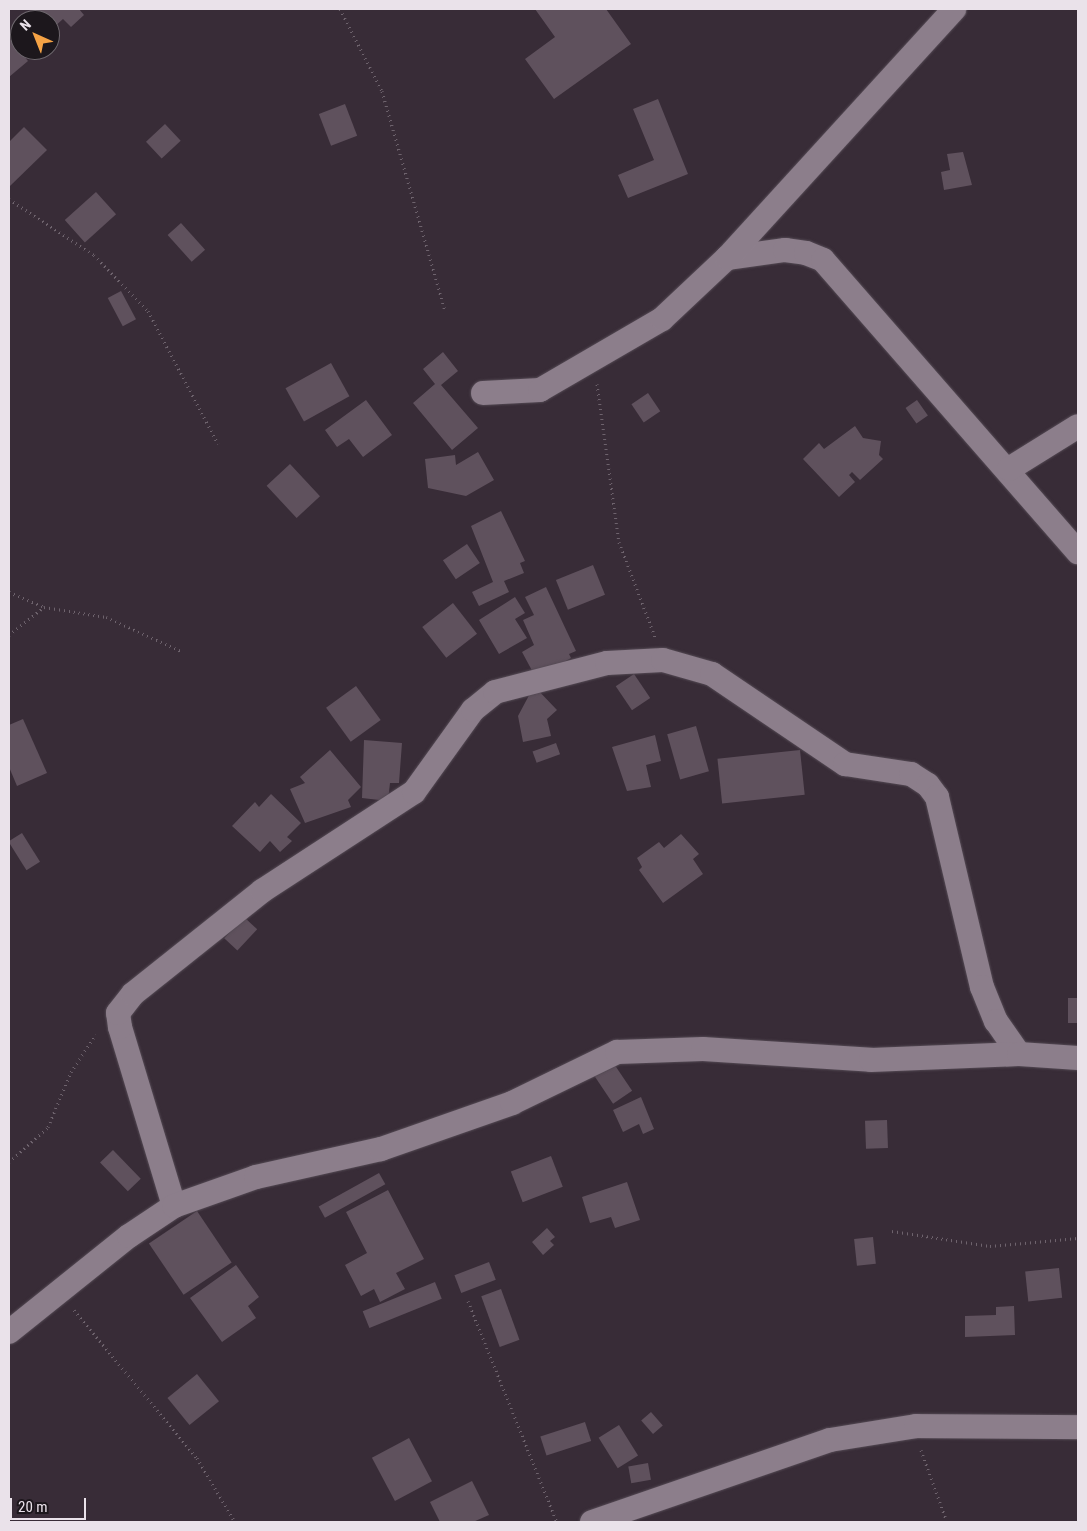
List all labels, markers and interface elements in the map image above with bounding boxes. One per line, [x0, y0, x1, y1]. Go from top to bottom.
north arrow [10, 10, 60, 60]
text: N [17, 16, 34, 34]
scale bar [12, 1488, 89, 1520]
text: 20 m [18, 1498, 48, 1516]

